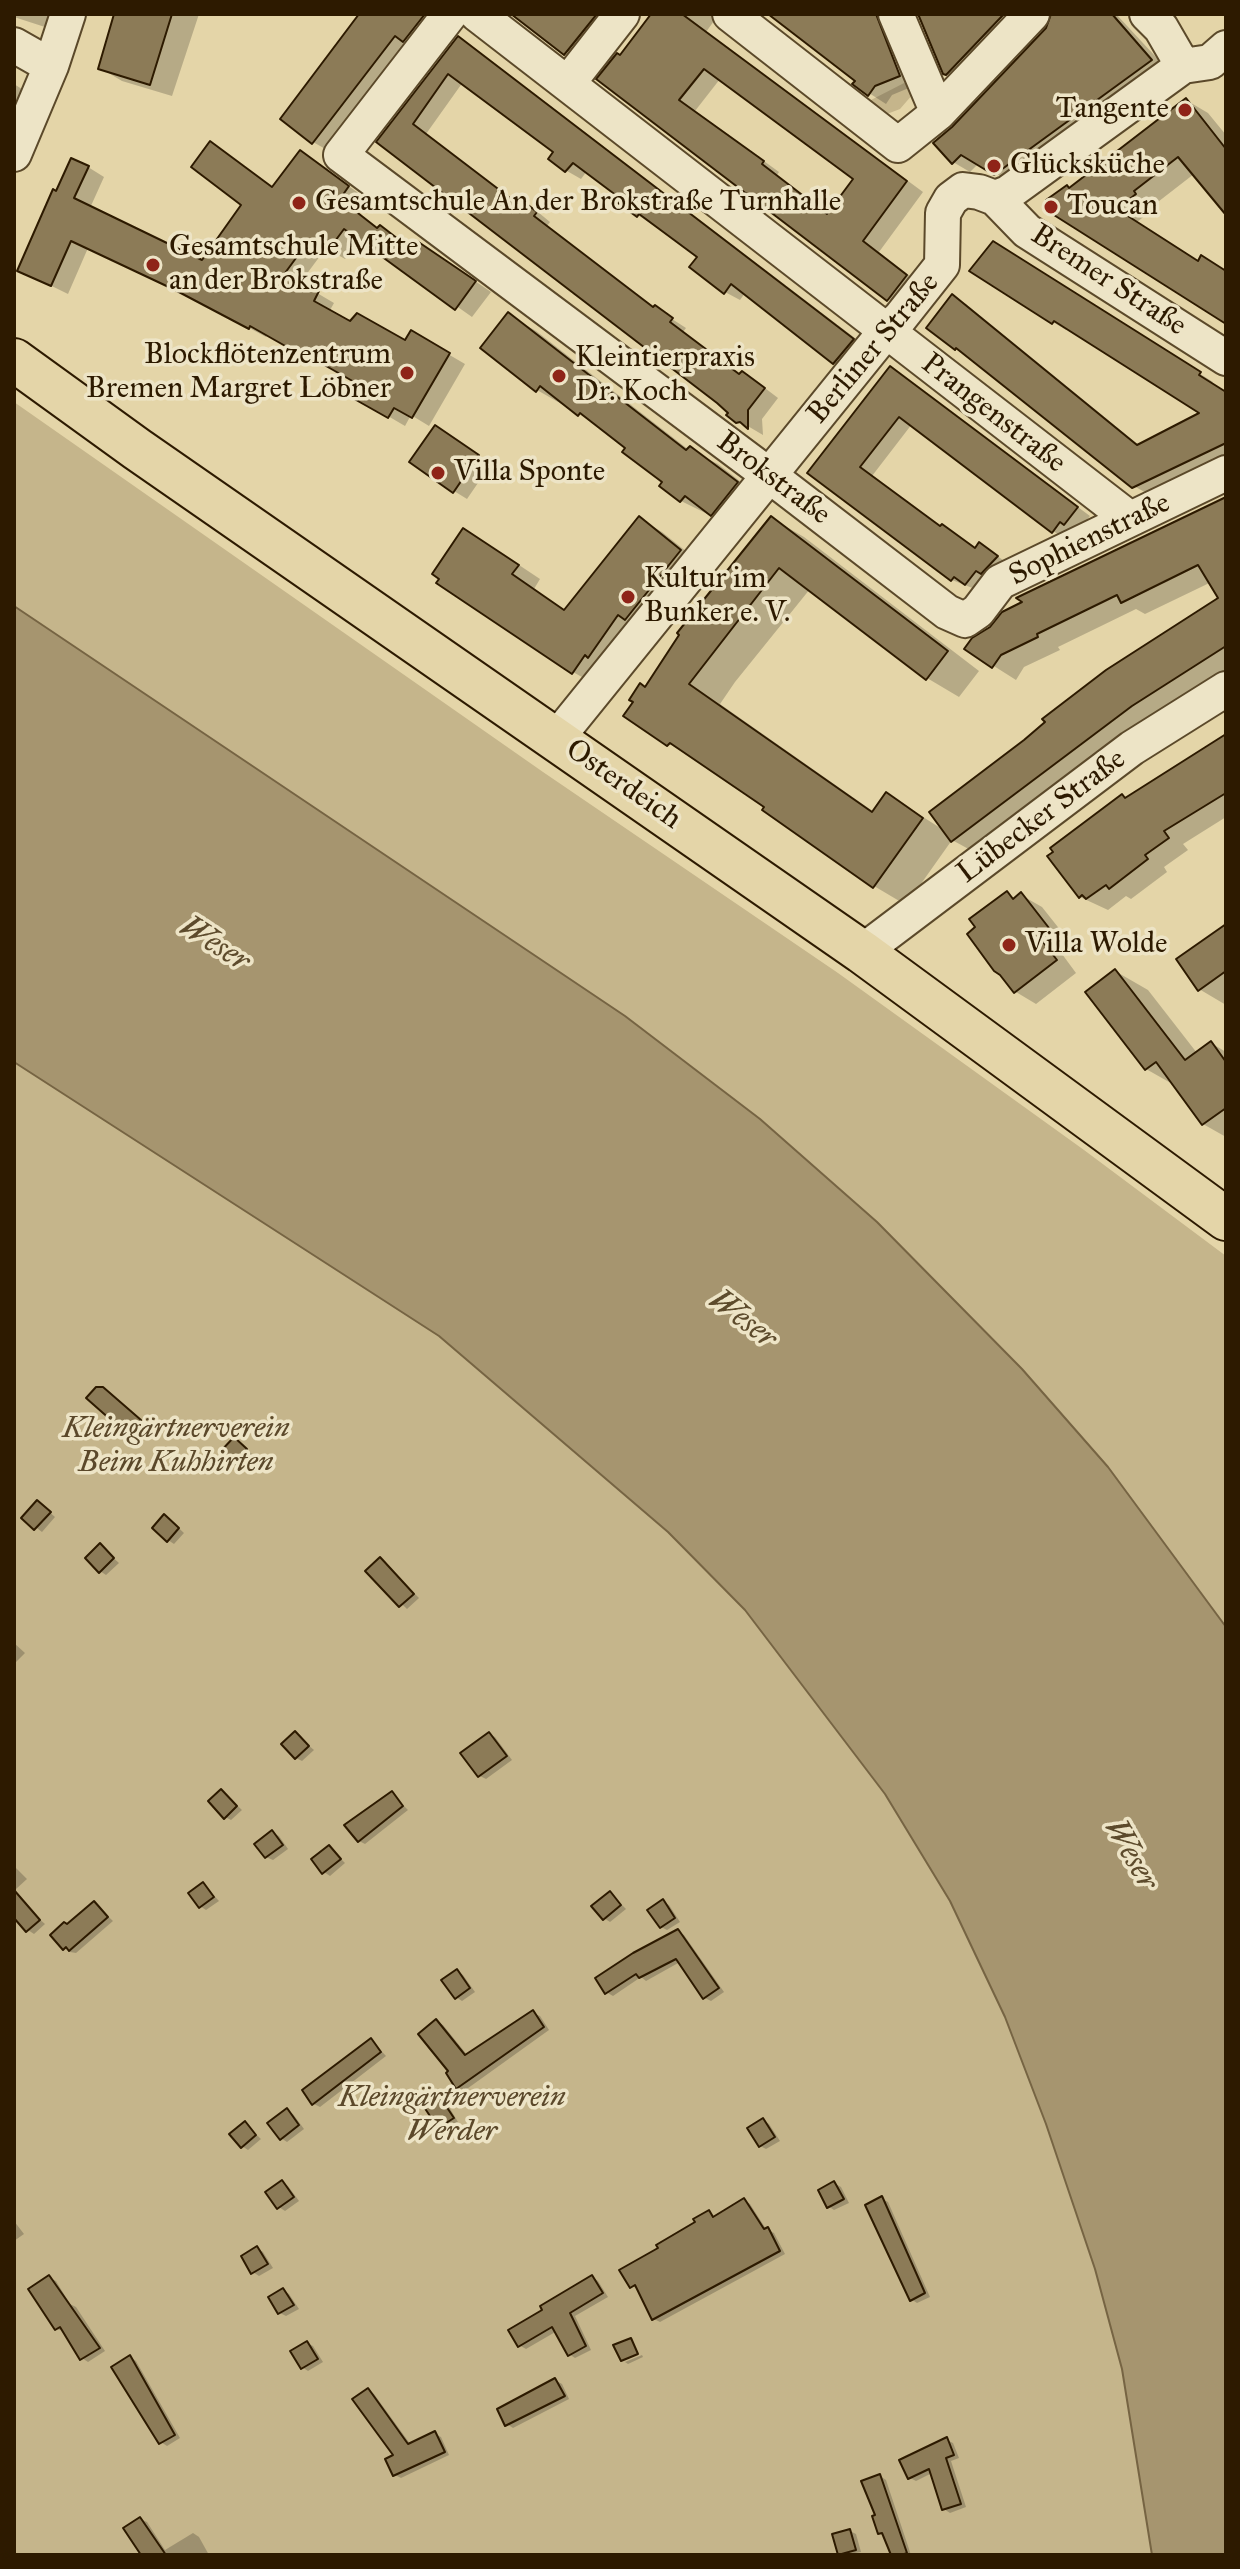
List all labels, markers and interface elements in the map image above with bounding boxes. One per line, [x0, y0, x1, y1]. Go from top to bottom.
place label: Tangente [1056, 92, 1169, 128]
marker: Tangente [1176, 101, 1194, 119]
place label: Glücksküche [1010, 148, 1165, 184]
marker: Glücksküche [985, 157, 1003, 175]
place label: Gesamtschule An der Brokstraße Turnhalle [315, 185, 841, 221]
place label: Toucan [1067, 189, 1158, 225]
marker: Gesamtschule An der Brokstraße Turnhalle [290, 194, 308, 212]
marker: Toucan [1042, 198, 1060, 216]
street label: Bremer Straße [1023, 217, 1193, 345]
place label: Gesamtschule Mitte an der Brokstraße [169, 230, 419, 300]
marker: Gesamtschule Mitte an der Brokstraße [144, 256, 162, 274]
street label: Berliner Straße [800, 266, 948, 432]
place label: Blockflötenzentrum Bremen Margret Löbner [86, 338, 391, 408]
place label: Kleintierpraxis Dr. Koch [575, 341, 755, 412]
street label: Prangenstraße [914, 346, 1072, 482]
marker: Blockflötenzentrum Bremen Margret Löbner [398, 364, 416, 382]
marker: Kleintierpraxis Dr. Koch [550, 367, 568, 385]
street label: Brokstraße [709, 424, 837, 534]
place label: Villa Sponte [454, 455, 605, 491]
marker: Villa Sponte [429, 464, 447, 482]
street label: Sophienstraße [1004, 486, 1176, 594]
place label: Kultur im Bunker e. V. [644, 562, 790, 632]
marker: Kultur im Bunker e. V. [619, 588, 637, 606]
street label: Osterdeich [558, 732, 688, 838]
street label: Lübecker Straße [951, 742, 1133, 892]
water label: Weser [172, 909, 256, 981]
place label: Villa Wolde [1025, 927, 1167, 963]
marker: Villa Wolde [1000, 936, 1018, 954]
water label: Weser [700, 1282, 784, 1358]
park label: Kleingärtnerverein Beim Kuhhirten [62, 1412, 290, 1482]
water label: Weser [1094, 1813, 1166, 1897]
park label: Kleingärtnerverein Werder [338, 2081, 566, 2152]

